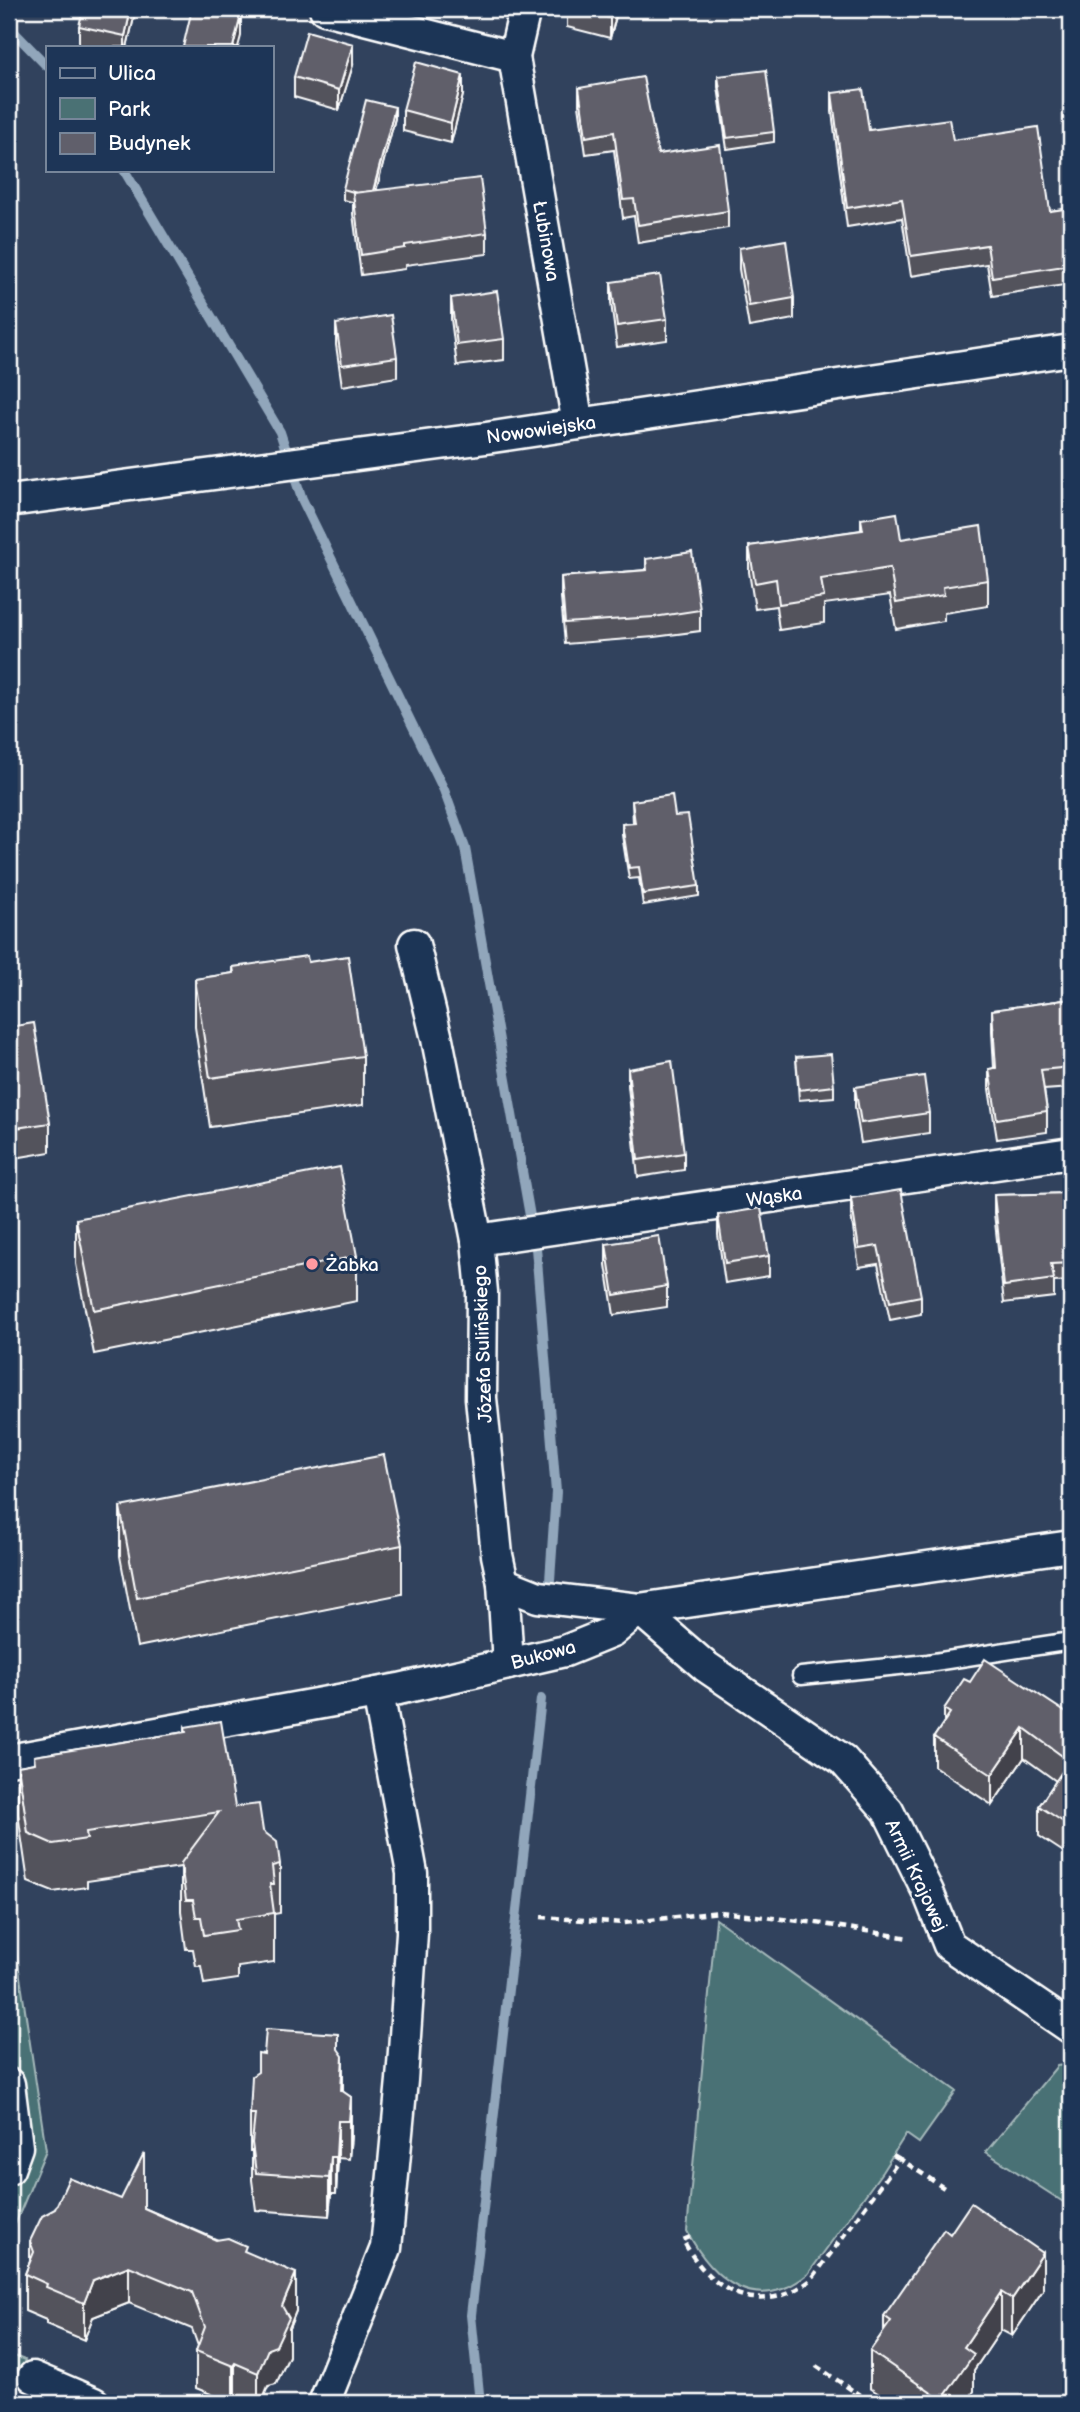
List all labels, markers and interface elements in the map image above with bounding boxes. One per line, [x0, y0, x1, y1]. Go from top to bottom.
legend [46, 46, 273, 172]
text: Ulica [108, 61, 156, 86]
text: Park [108, 97, 151, 122]
text: Budynek [108, 131, 191, 156]
street label: Łubinowa [527, 199, 564, 283]
street label: Nowowiejska [485, 411, 597, 450]
street label: Wąska [745, 1182, 804, 1213]
place label: Żabka [325, 1254, 379, 1277]
marker: Żabka [304, 1256, 320, 1272]
street label: Józefa Sulińskiego [469, 1264, 498, 1423]
street label: Bukowa [508, 1636, 579, 1675]
street label: Armii Krajowej [880, 1816, 952, 1935]

